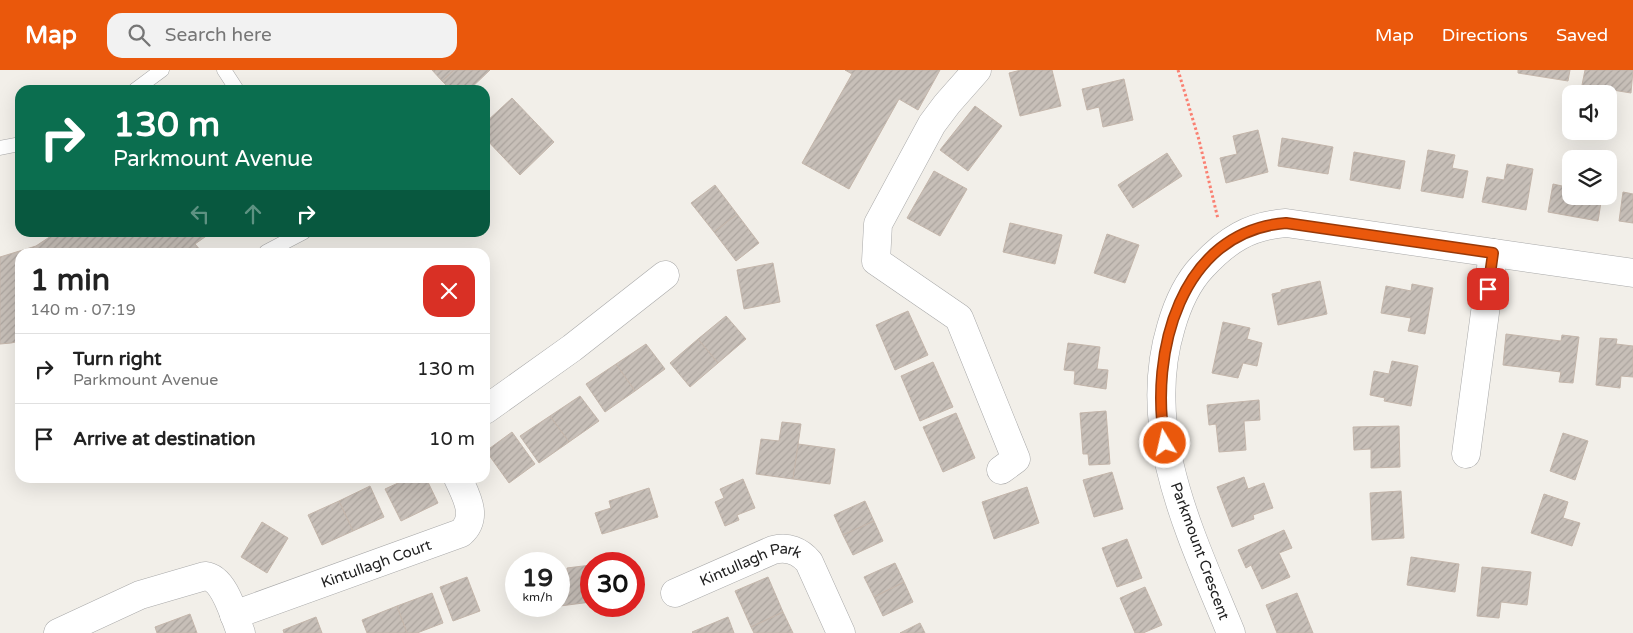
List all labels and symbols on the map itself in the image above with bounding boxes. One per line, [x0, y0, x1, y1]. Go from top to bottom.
pin [1467, 268, 1509, 310]
position arrow [1138, 416, 1190, 468]
street label: Parkmount Crescent [1167, 480, 1233, 623]
street label: Kintullagh Court [318, 535, 434, 592]
street label: Kintullagh Park [697, 540, 805, 590]
speed limit sign: 30 [580, 552, 645, 617]

